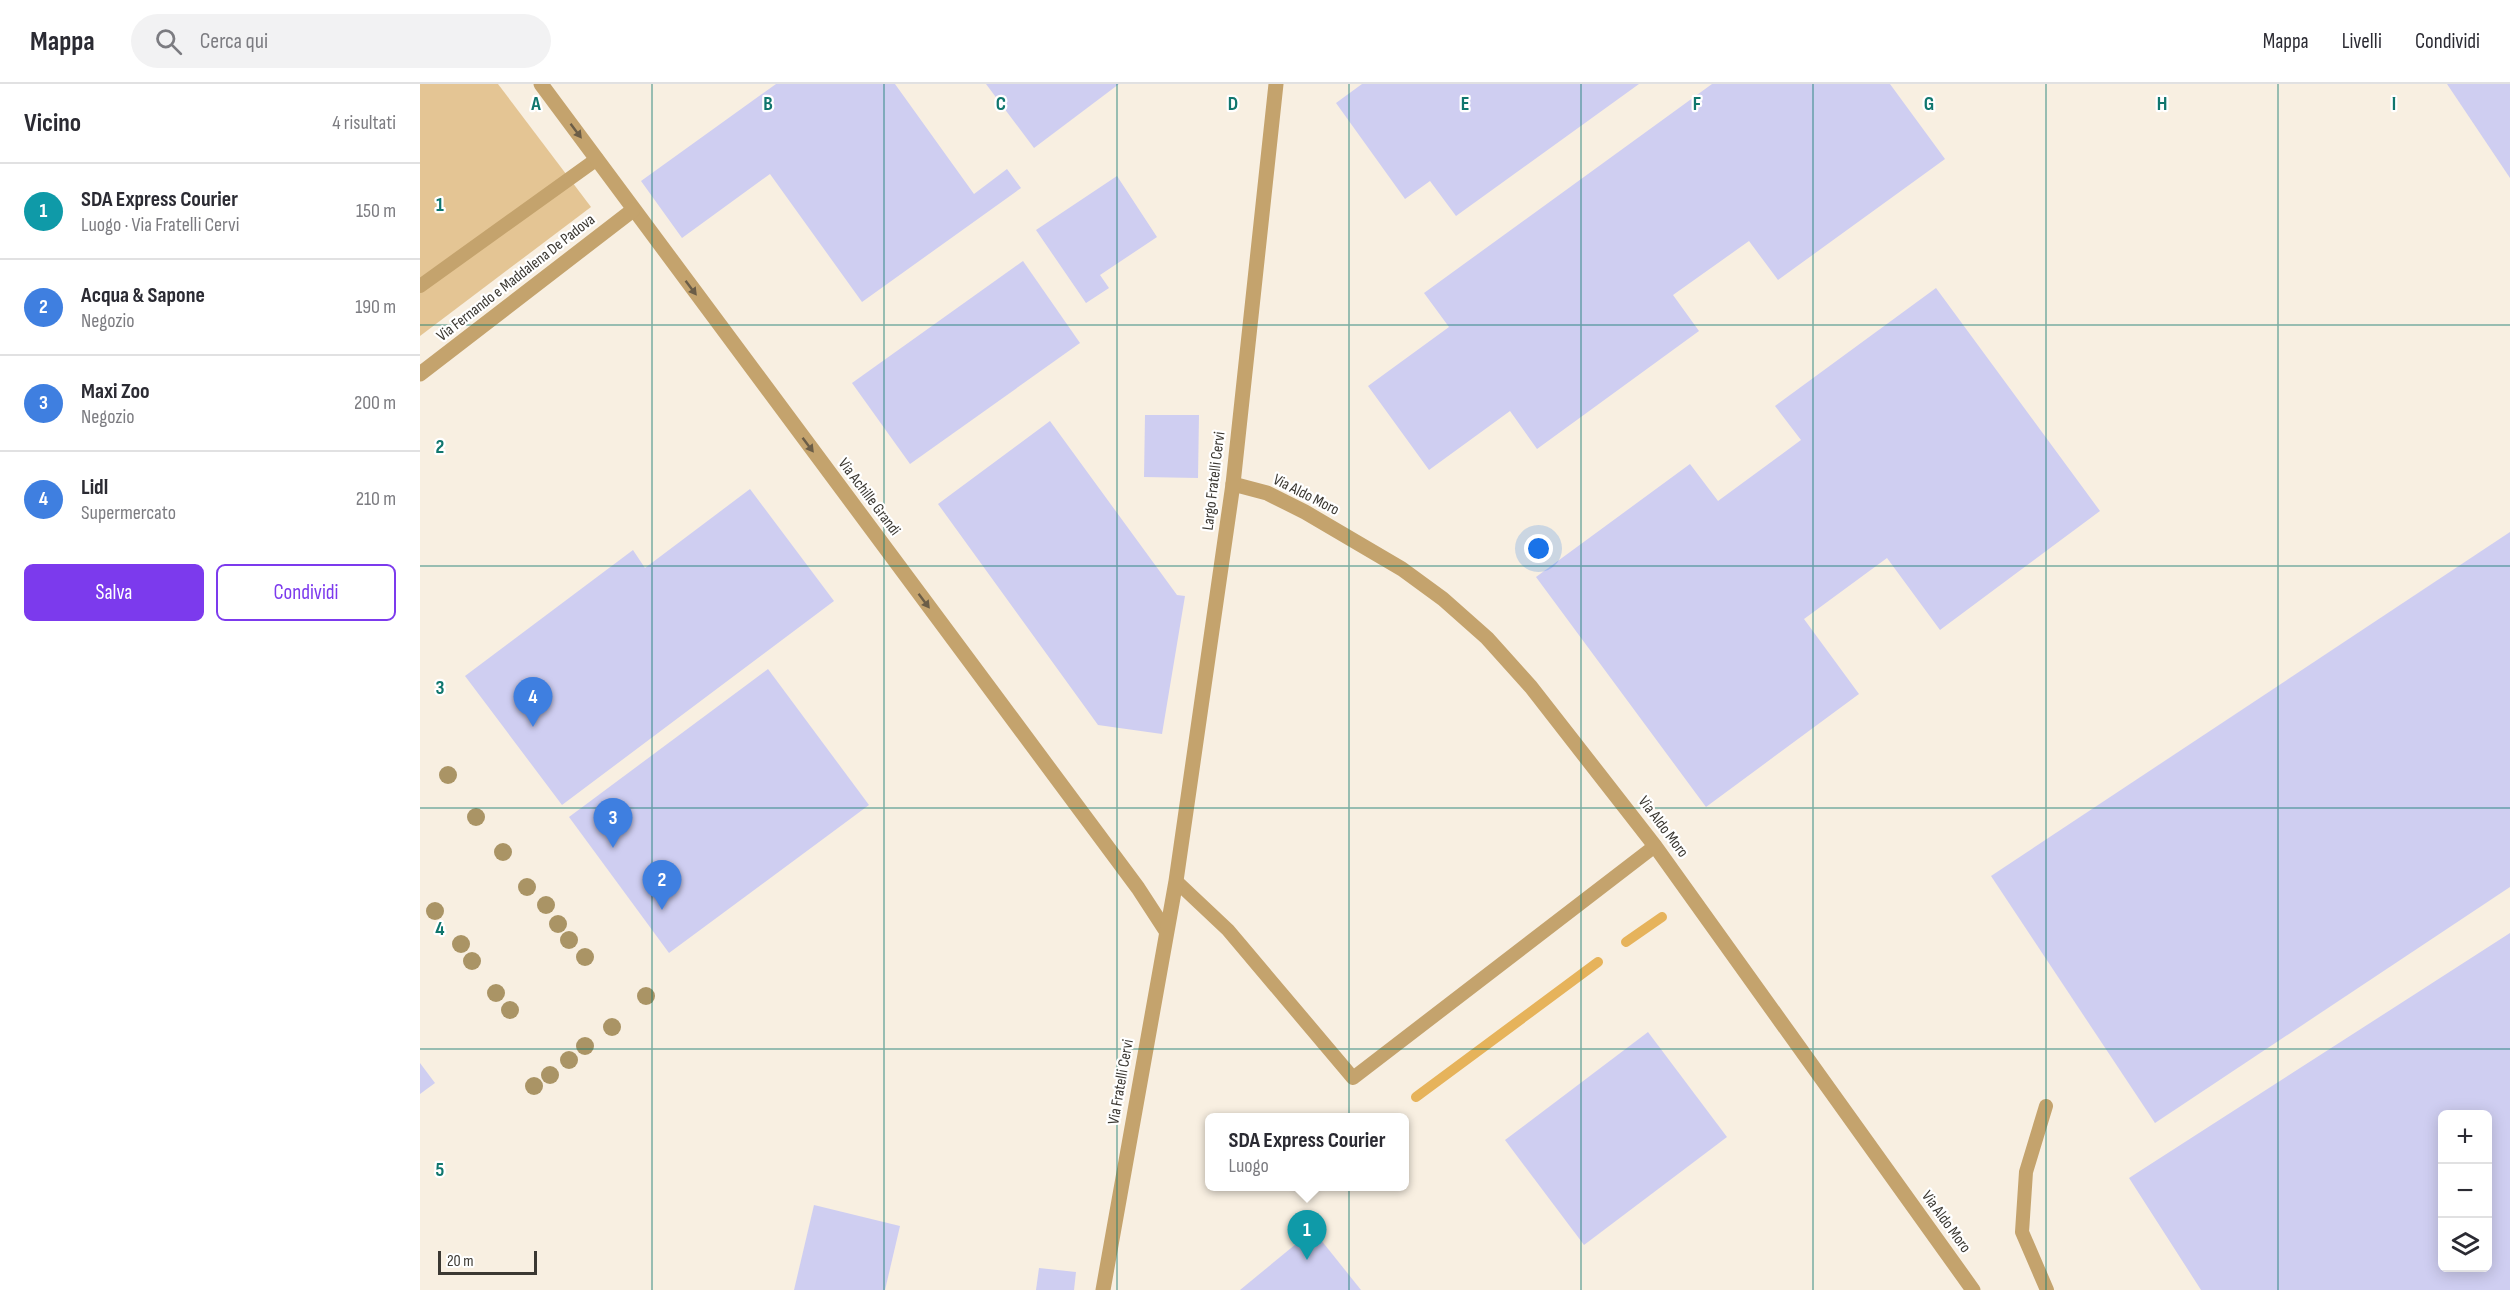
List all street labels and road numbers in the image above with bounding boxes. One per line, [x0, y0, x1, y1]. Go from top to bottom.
street label: Via Fernando e Maddalena De Padova [433, 210, 599, 346]
street label: Largo Fratelli Cervi [1199, 431, 1229, 531]
street label: Via Achille Grandi [834, 454, 904, 540]
street label: Via Aldo Moro [1270, 470, 1342, 520]
street label: Via Aldo Moro [1634, 793, 1692, 861]
street label: Via Fratelli Cervi [1104, 1038, 1138, 1126]
street label: Via Aldo Moro [1917, 1187, 1975, 1257]

